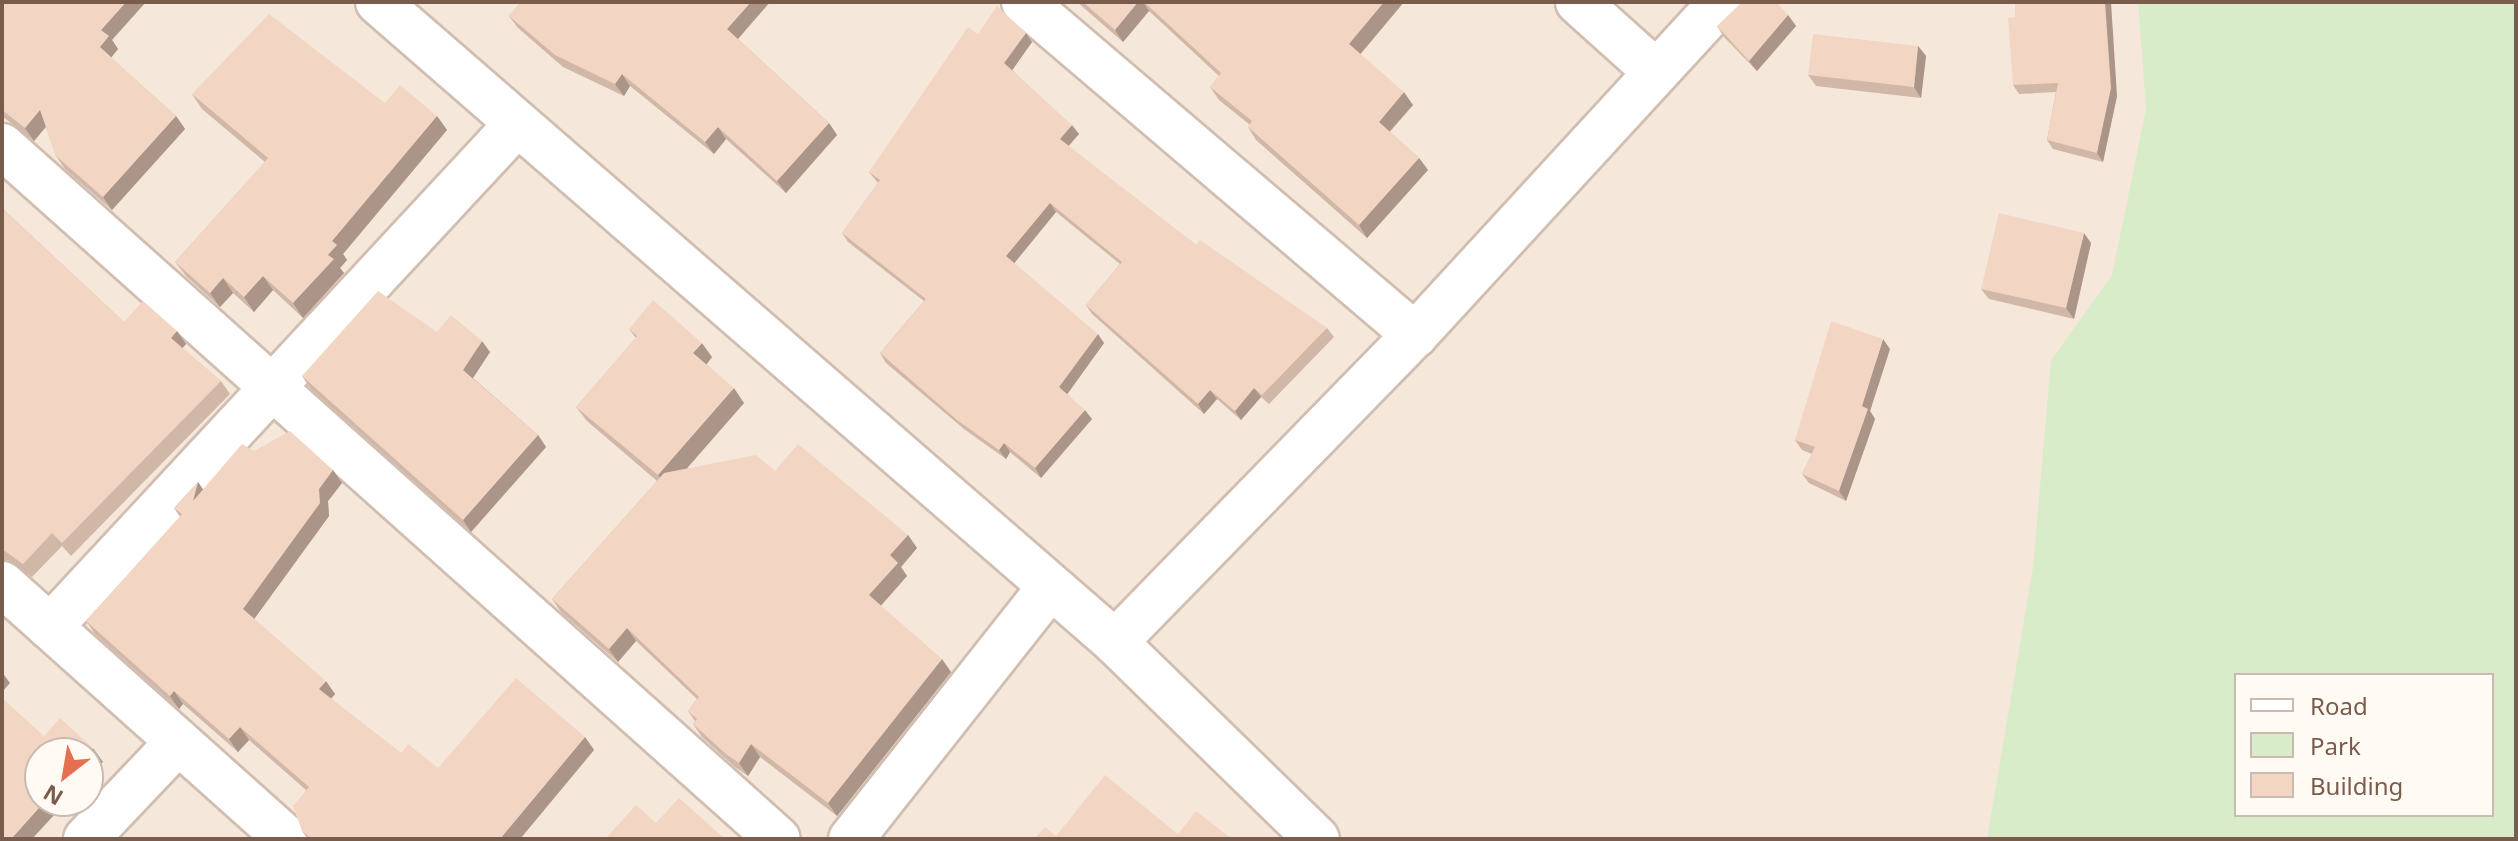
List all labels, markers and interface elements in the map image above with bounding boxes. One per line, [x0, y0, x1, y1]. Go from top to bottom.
legend [2234, 673, 2494, 817]
text: Road [2310, 689, 2368, 722]
text: Park [2310, 729, 2361, 762]
north arrow [24, 737, 104, 817]
text: Building [2310, 769, 2403, 802]
text: N [37, 778, 68, 813]

